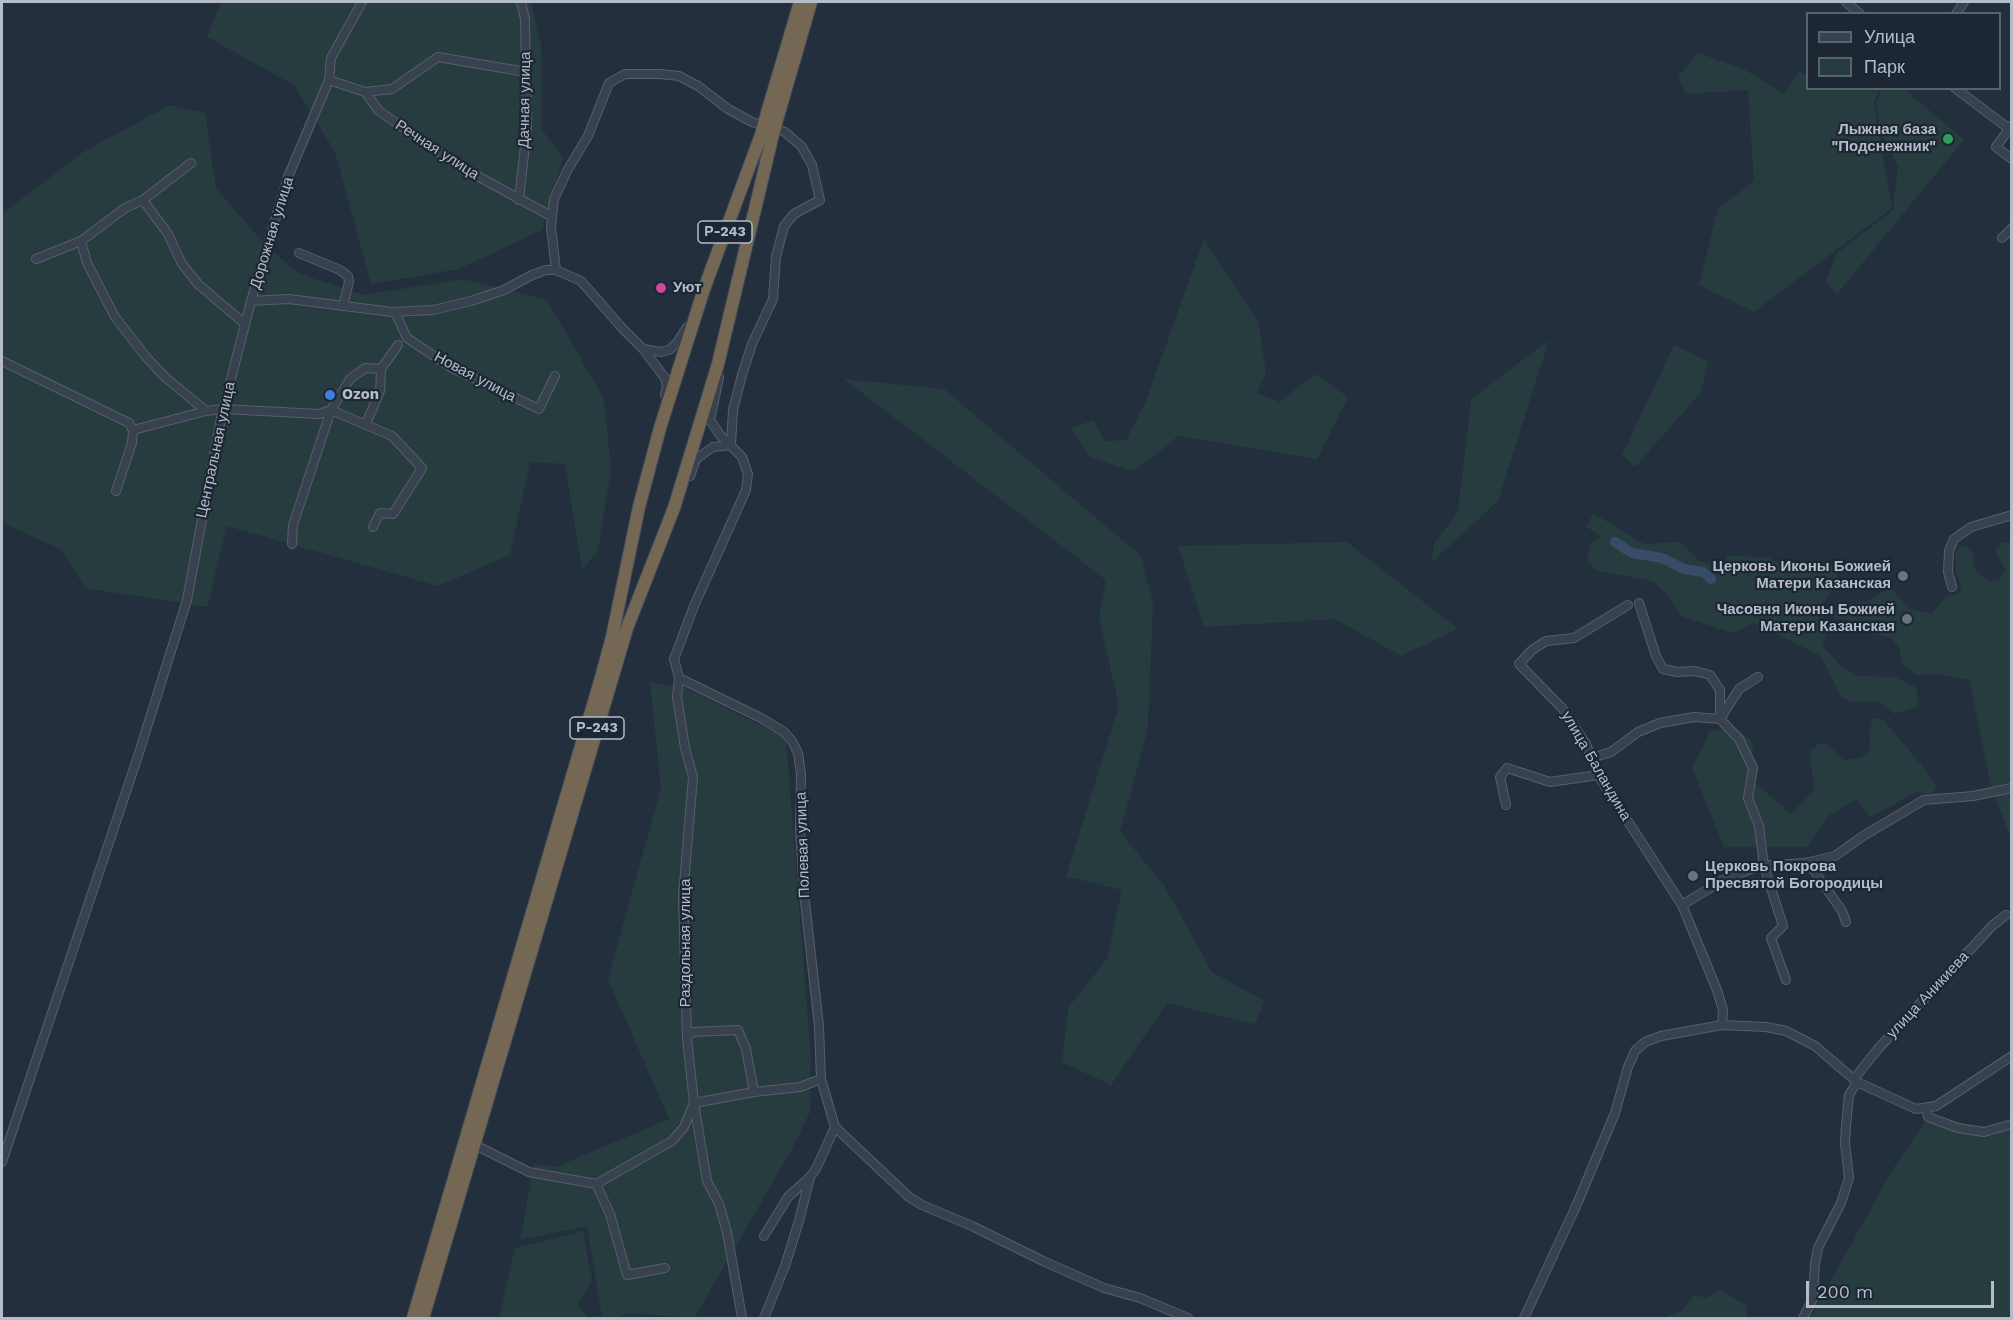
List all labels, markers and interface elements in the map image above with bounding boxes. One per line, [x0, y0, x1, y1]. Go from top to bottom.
legend [1806, 12, 2001, 90]
text: Улица [1864, 26, 1915, 47]
street label: Дачная улица [515, 51, 535, 149]
text: Парк [1864, 56, 1905, 77]
street label: Речная улица [392, 116, 482, 184]
place label: Лыжная база "Подснежник" [1832, 121, 1936, 156]
marker: Лыжная база "Подснежник" [1941, 132, 1955, 146]
street label: Дорожная улица [246, 175, 298, 291]
road number: Р-243 [698, 221, 752, 243]
place label: Уют [673, 279, 702, 297]
marker: Уют [654, 281, 668, 295]
street label: Новая улица [431, 348, 519, 406]
street label: Центральная улица [193, 380, 239, 520]
place label: Ozon [342, 386, 379, 404]
marker: Ozon [323, 388, 337, 402]
place label: Церковь Иконы Божией Матери Казанская [1713, 558, 1891, 593]
marker: Церковь Иконы Божией Матери Казанская [1896, 569, 1910, 583]
place label: Часовня Иконы Божией Матери Казанская [1717, 601, 1895, 636]
marker: Часовня Иконы Божией Матери Казанская [1900, 612, 1914, 626]
street label: улица Баландина [1557, 708, 1635, 824]
road number: Р-243 [570, 717, 624, 739]
street label: Полевая улица [792, 791, 814, 899]
place label: Церковь Покрова Пресвятой Богородицы [1705, 858, 1883, 893]
marker: Церковь Покрова Пресвятой Богородицы [1686, 869, 1700, 883]
street label: Раздольная улица [677, 879, 695, 1007]
street label: улица Аникиева [1883, 948, 1973, 1042]
scale bar [1809, 1269, 1996, 1307]
text: 200 m [1817, 1281, 1873, 1302]

